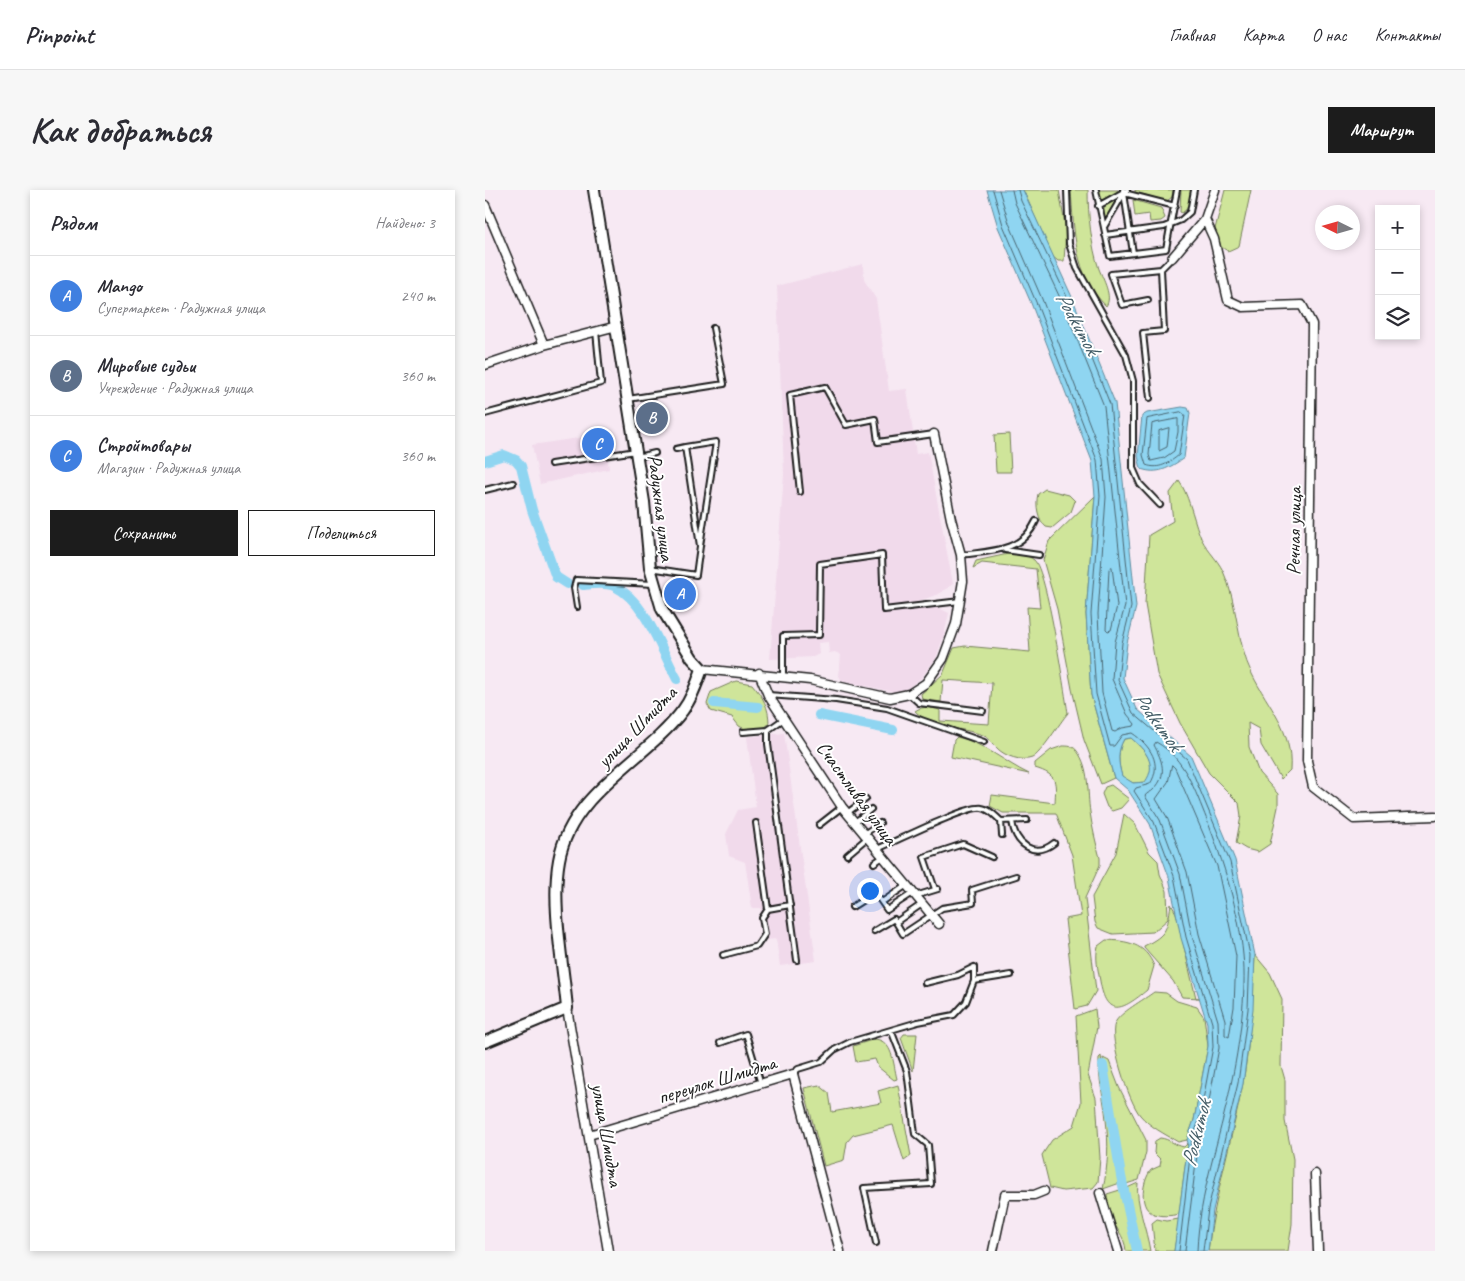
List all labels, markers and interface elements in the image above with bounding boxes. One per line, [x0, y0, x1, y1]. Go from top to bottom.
text: Pinpoint [25, 20, 94, 50]
text: Главная [1170, 24, 1215, 46]
text: Карта [1243, 24, 1284, 46]
text: О нас [1312, 24, 1347, 46]
text: Контакты [1375, 24, 1440, 46]
button: Маршрут [1328, 107, 1435, 153]
text: Как добраться [30, 108, 211, 153]
north arrow [1315, 205, 1360, 250]
map controls [1375, 205, 1420, 340]
button: + [1375, 205, 1420, 250]
text: Рядом [50, 210, 97, 236]
text: Найдено: 3 [375, 213, 435, 233]
button: − [1375, 250, 1420, 295]
text: Mango [97, 274, 142, 298]
text: A [62, 286, 70, 306]
text: 240 m [401, 286, 435, 306]
water label: Podkumok [1050, 287, 1107, 362]
button: layers [1375, 295, 1420, 340]
text: Супермаркет · Радужная улица [97, 298, 265, 318]
text: Мировые судьи [97, 354, 195, 378]
text: B [62, 366, 70, 386]
text: 360 m [401, 366, 435, 386]
text: Учреждение · Радужная улица [97, 378, 253, 398]
pin: B [636, 399, 668, 437]
pin: C [582, 425, 614, 463]
text: Стройтовары [97, 434, 190, 458]
text: C [62, 446, 70, 466]
text: 360 m [401, 446, 435, 466]
street label: Радужная улица [642, 453, 680, 564]
text: Магазин · Радужная улица [97, 458, 240, 478]
street label: Речная улица [1281, 485, 1307, 575]
button: Сохранить [50, 510, 238, 556]
button: Поделиться [248, 510, 435, 556]
pin: A [664, 575, 696, 613]
street label: улица Шмидта [591, 679, 684, 774]
water label: Podkumok [1128, 686, 1190, 758]
street label: Счастливая улица [811, 736, 904, 851]
your location [857, 878, 883, 904]
street label: переулок Шмидта [655, 1050, 781, 1110]
street label: улица Шмидта [585, 1080, 629, 1191]
water label: Podkumok [1175, 1094, 1218, 1169]

